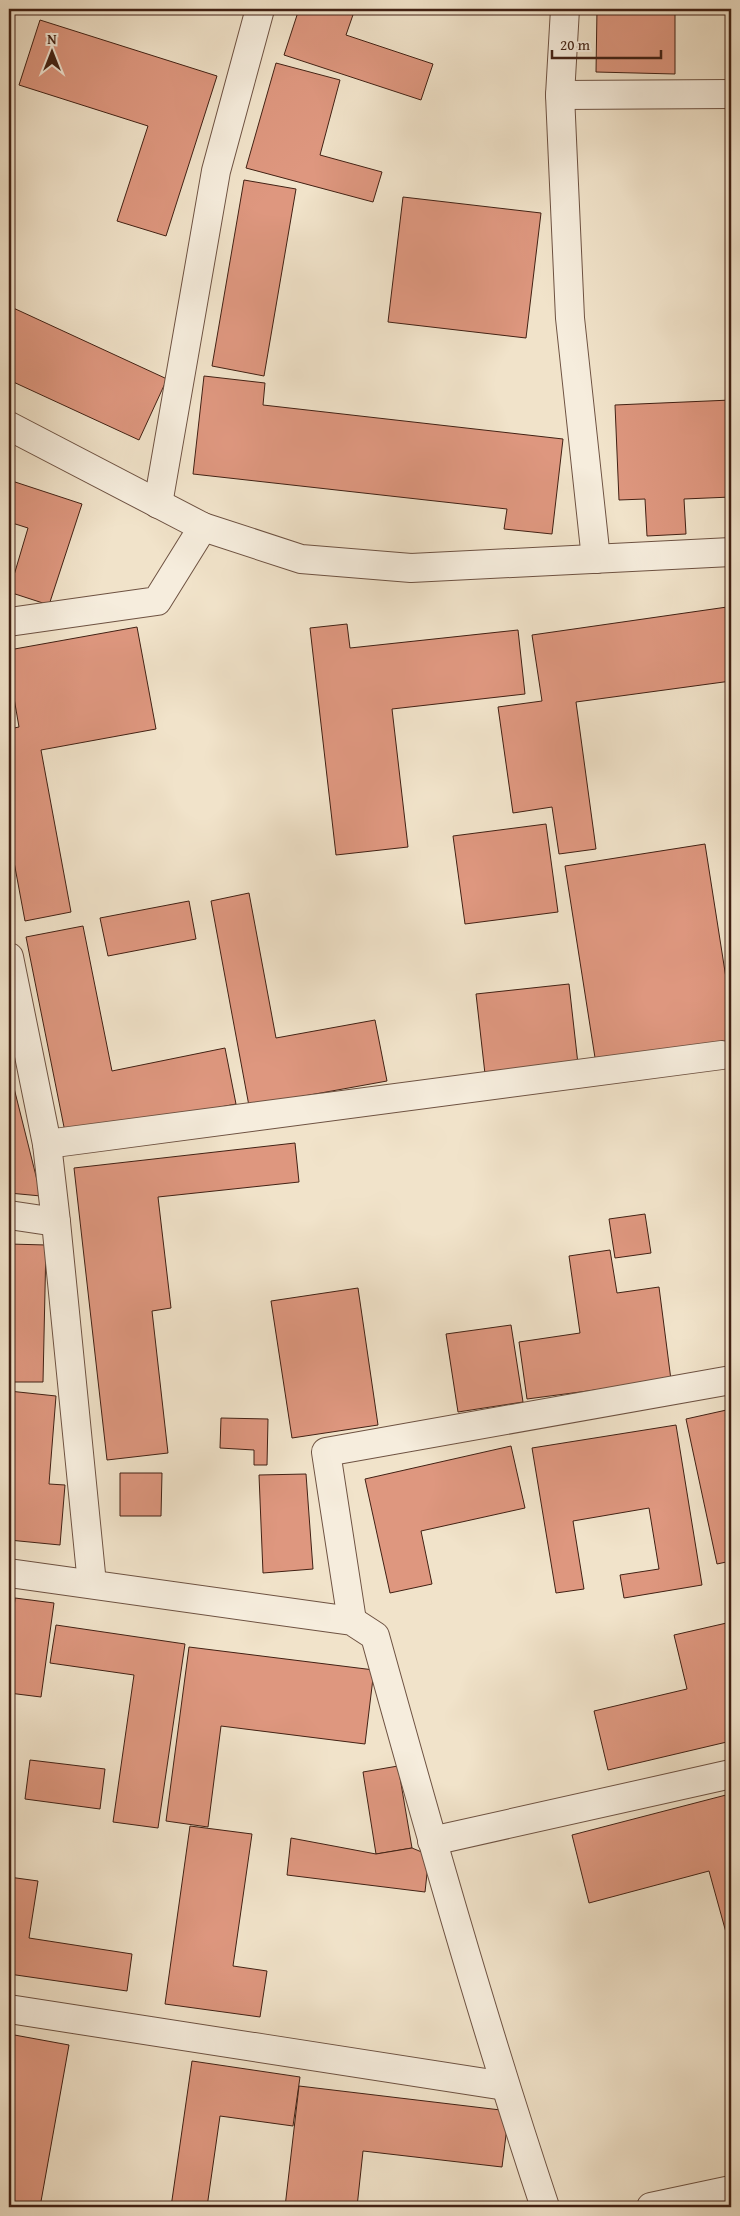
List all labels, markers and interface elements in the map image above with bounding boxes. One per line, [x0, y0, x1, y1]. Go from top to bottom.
north arrow [28, 28, 78, 78]
scale bar [552, 28, 661, 60]
text: N [47, 29, 57, 49]
text: 20 m [560, 34, 591, 55]

